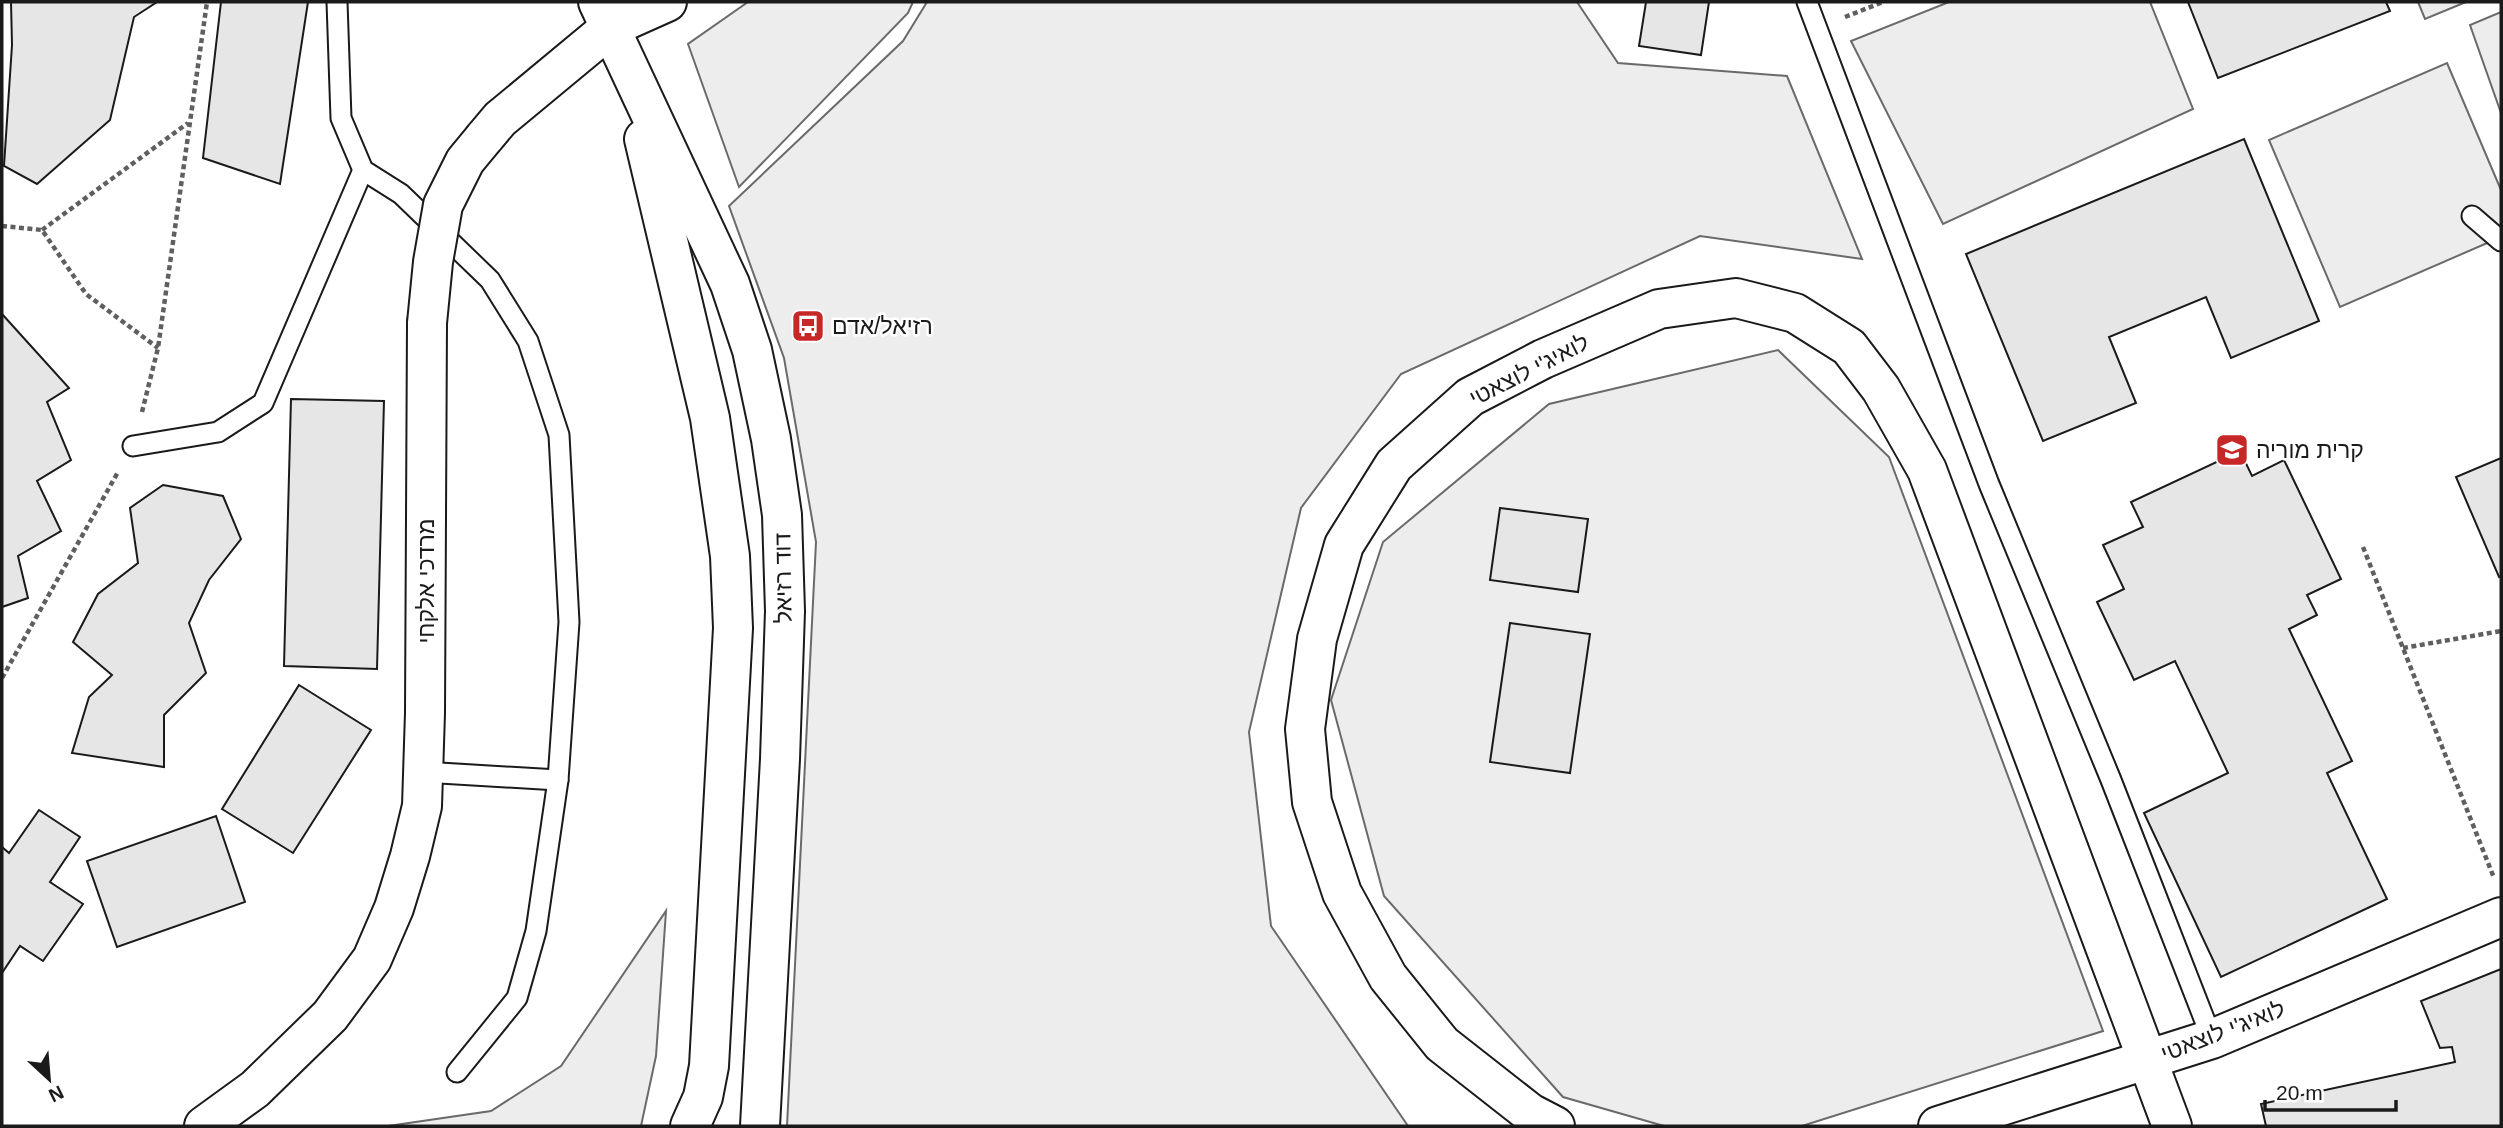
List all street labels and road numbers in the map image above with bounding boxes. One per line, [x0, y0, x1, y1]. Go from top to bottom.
street label: לואיג'י לוצאטי [1465, 329, 1593, 411]
street label: מרדכי אלקחי [413, 518, 439, 644]
street label: דוד רזיאל [769, 532, 797, 623]
street label: לואיג'י לוצאטי [2157, 995, 2289, 1067]

